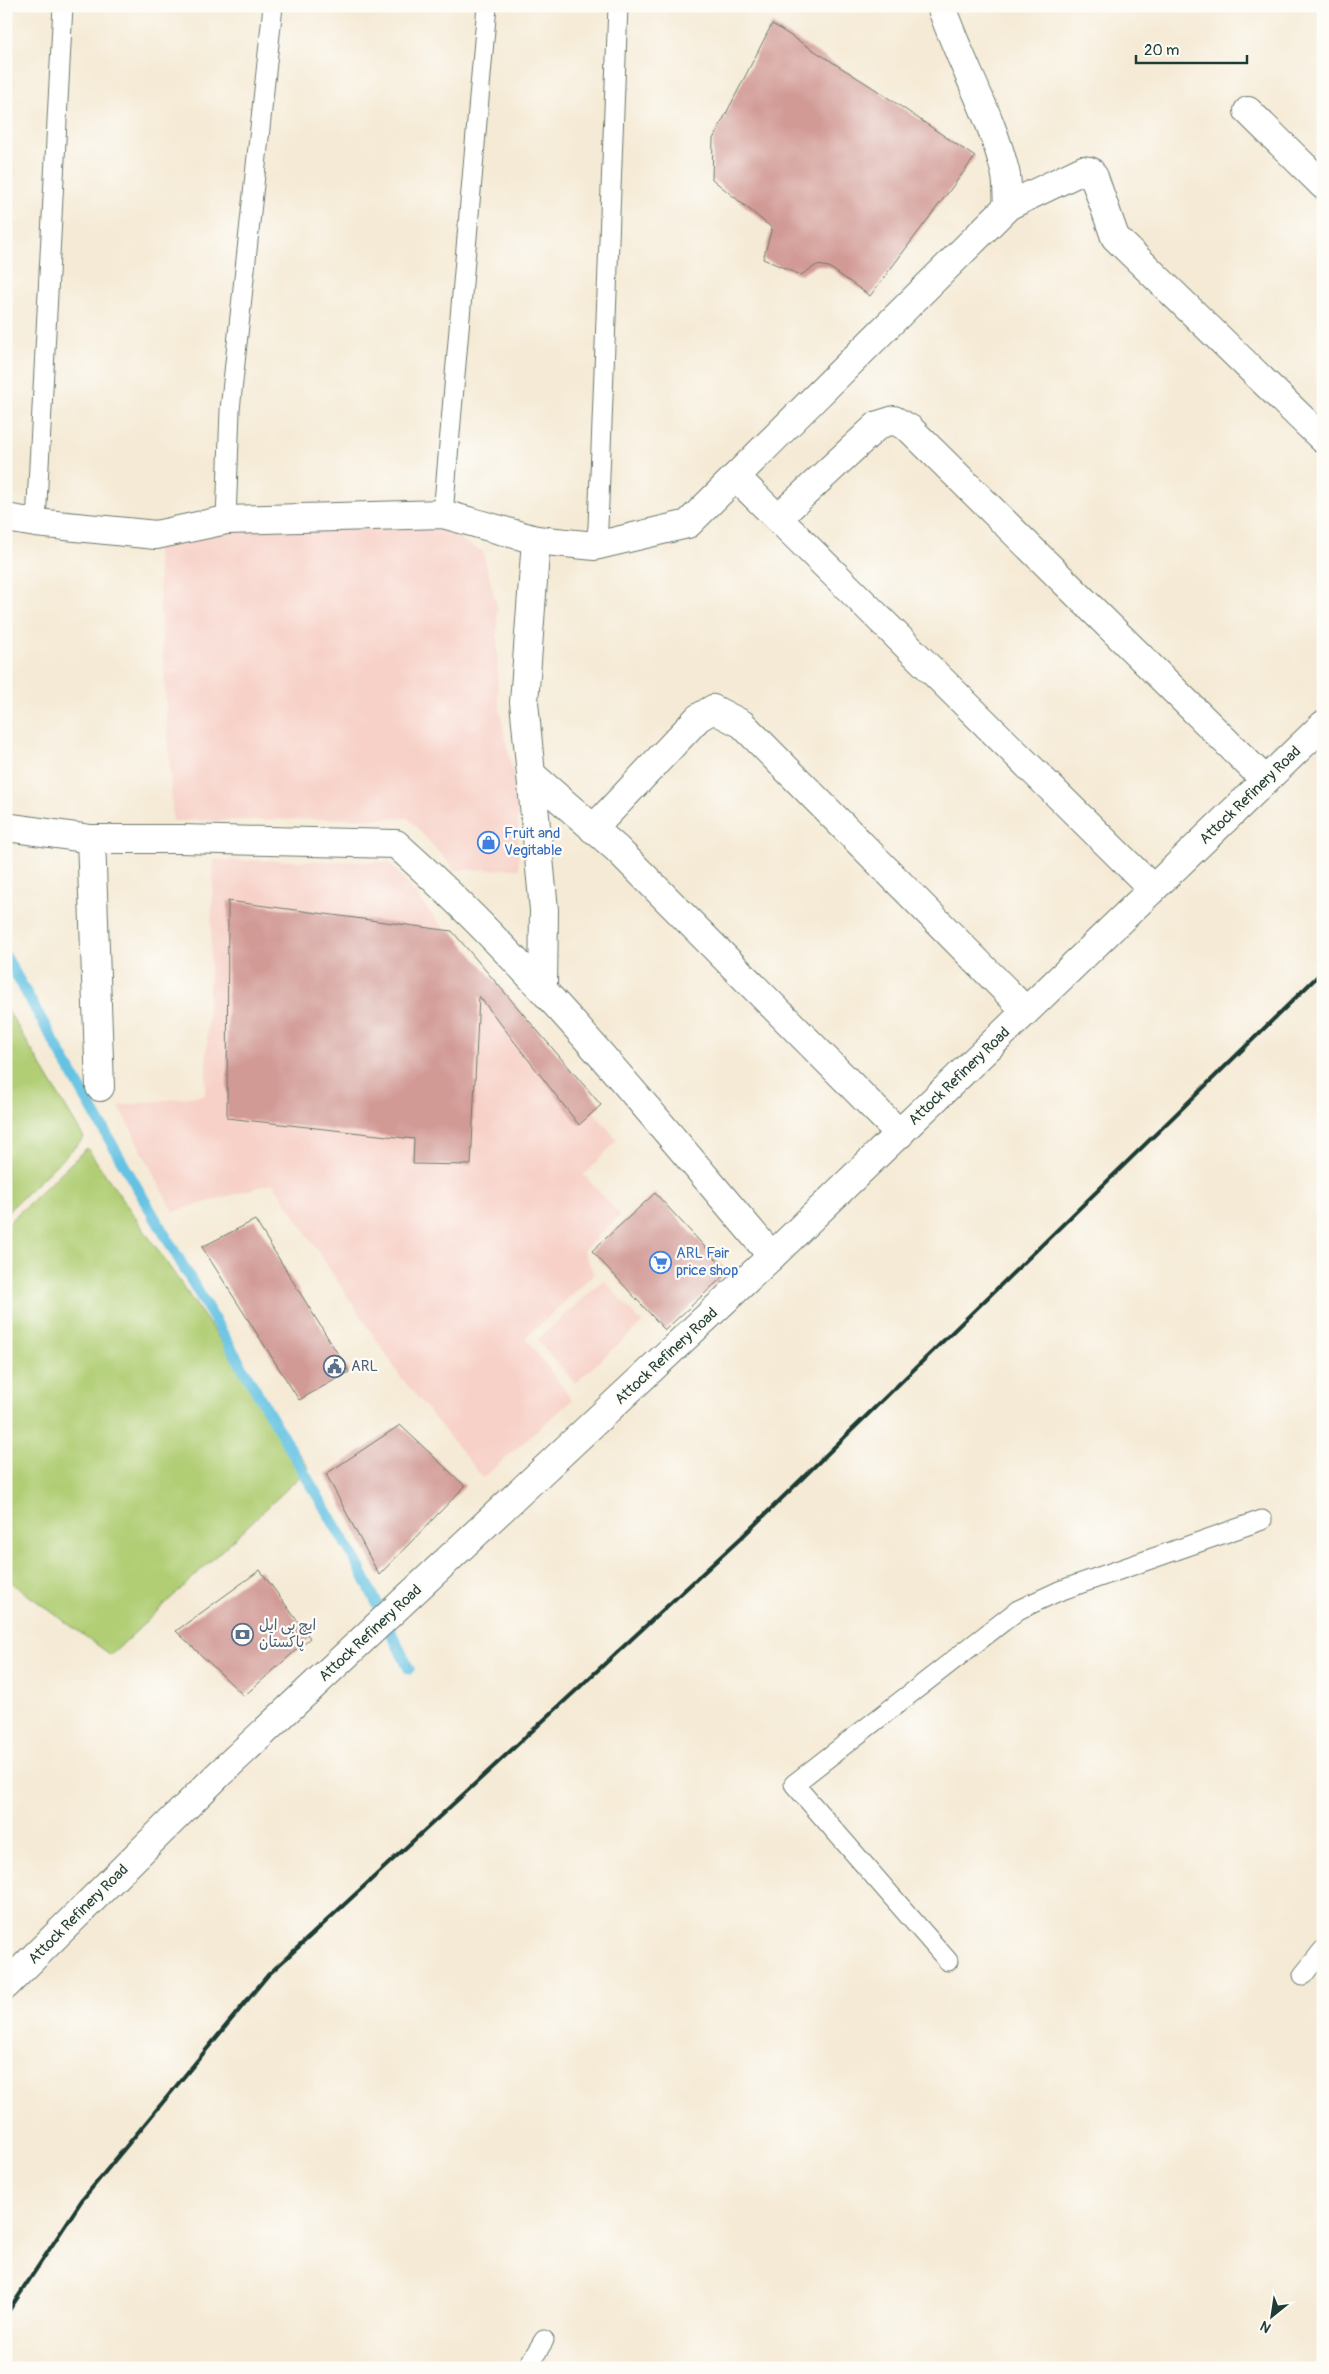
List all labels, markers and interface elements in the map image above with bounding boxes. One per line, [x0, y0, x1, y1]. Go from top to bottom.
scale bar [1136, 32, 1248, 64]
text: 20 m [1144, 41, 1179, 60]
street label: Attock Refinery Road [1196, 742, 1305, 849]
place label: Fruit and Vegitable [504, 824, 563, 860]
shop icon: Fruit and Vegitable [476, 830, 500, 854]
street label: Attock Refinery Road [905, 1023, 1014, 1130]
place label: ARL Fair price shop [676, 1244, 738, 1280]
supermarket icon: ARL Fair price shop [648, 1250, 672, 1274]
street label: Attock Refinery Road [611, 1304, 722, 1409]
public building icon: ARL [323, 1354, 347, 1378]
place label: ARL [351, 1357, 378, 1376]
street label: Attock Refinery Road [315, 1581, 426, 1686]
place label: ایچ بی ایل پاکستان [259, 1616, 316, 1652]
bank icon: ایچ بی ایل پاکستان [231, 1622, 255, 1646]
street label: Attock Refinery Road [24, 1860, 132, 1968]
north arrow [1246, 2292, 1296, 2342]
text: N [1257, 2317, 1274, 2337]

